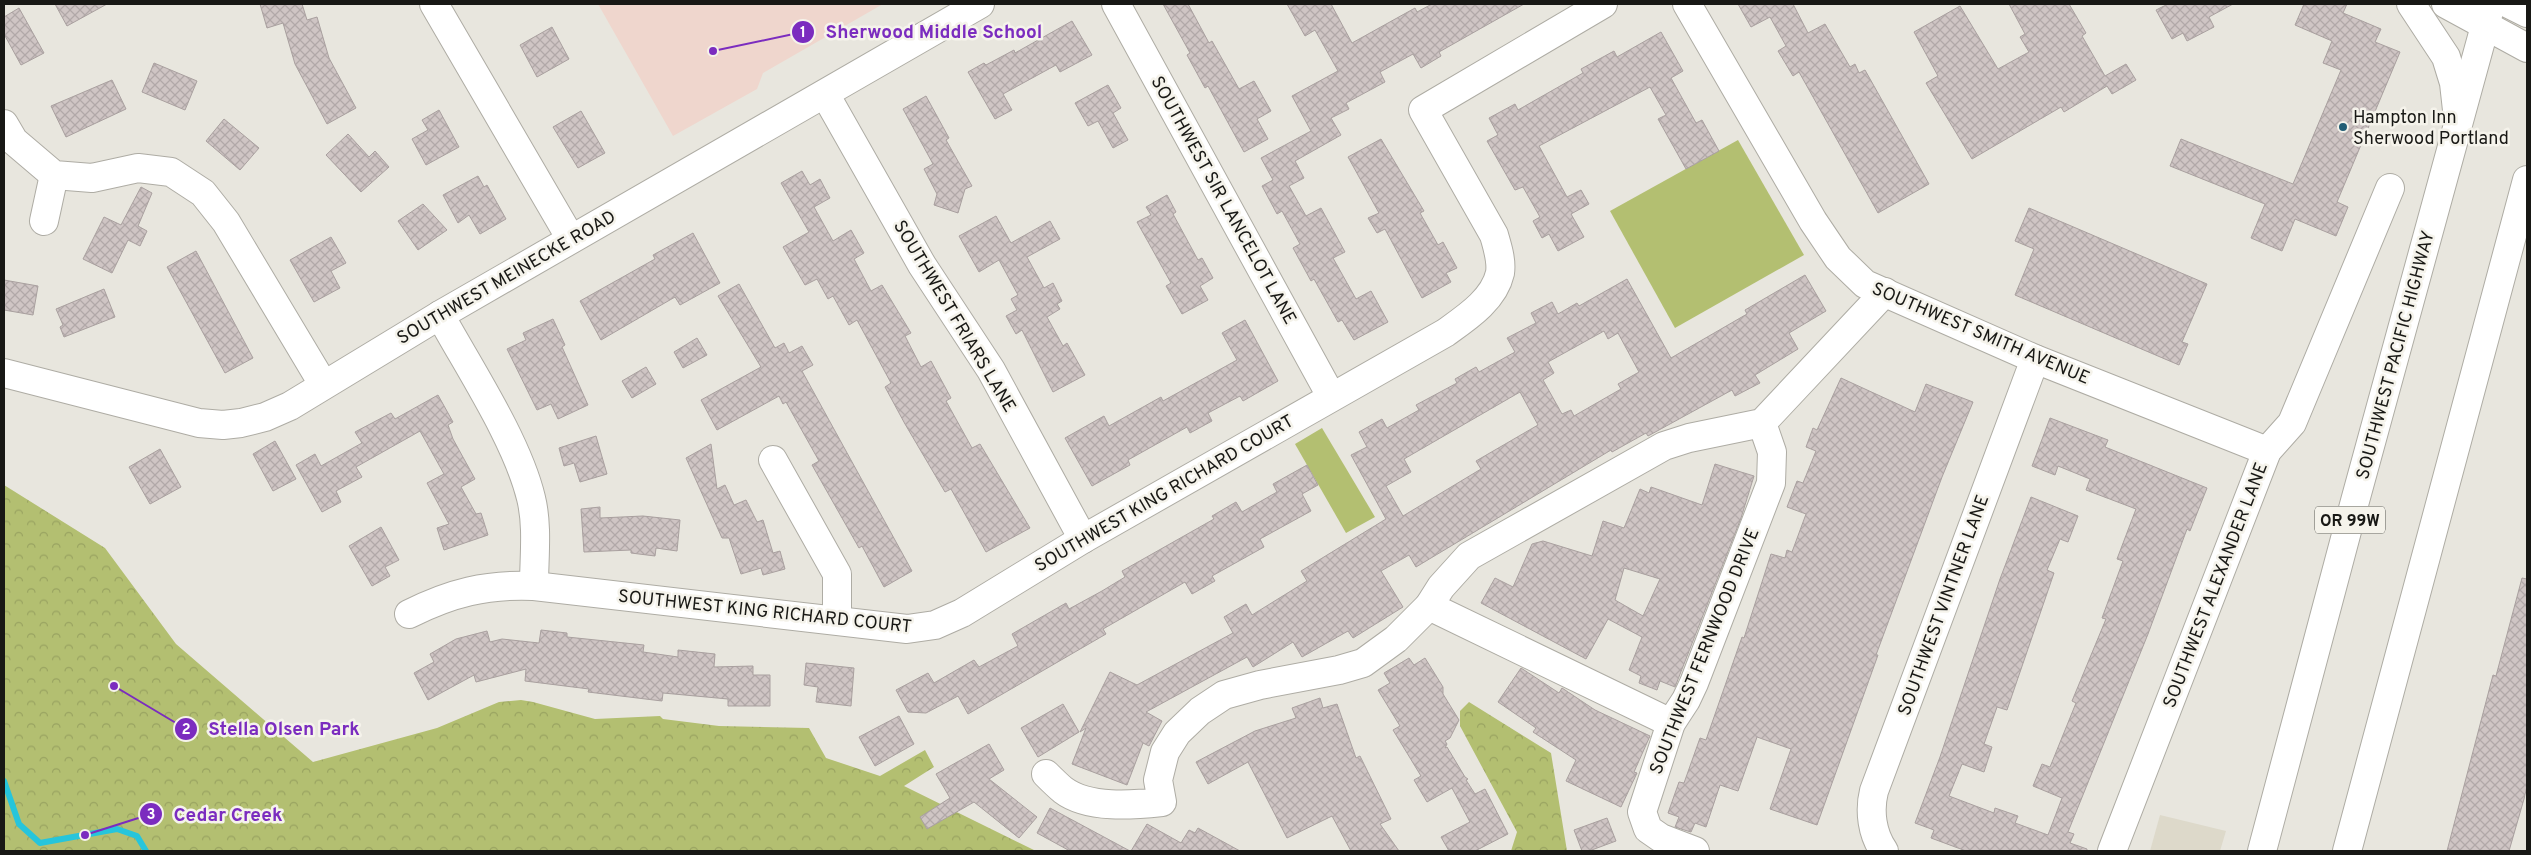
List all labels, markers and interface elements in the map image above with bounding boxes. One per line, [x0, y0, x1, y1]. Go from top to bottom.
callout: Sherwood Middle School [791, 15, 1053, 49]
text: Sherwood Middle School [826, 21, 1042, 45]
text: 1 [800, 24, 806, 43]
street label: SOUTHWEST SIR LANCELOT LANE [1145, 73, 1301, 329]
place label: Hampton Inn Sherwood Portland [2353, 107, 2509, 151]
marker: Hampton Inn Sherwood Portland [2337, 121, 2349, 133]
street label: SOUTHWEST MEINECKE ROAD [393, 206, 620, 350]
street label: SOUTHWEST FRIARS LANE [887, 216, 1020, 417]
street label: SOUTHWEST PACIFIC HIGHWAY [2352, 229, 2441, 482]
street label: SOUTHWEST SMITH AVENUE [1868, 278, 2093, 391]
street label: SOUTHWEST KING RICHARD COURT [1031, 410, 1298, 578]
street label: SOUTHWEST ALEXANDER LANE [2159, 460, 2274, 712]
street label: SOUTHWEST VINTNER LANE [1894, 492, 1995, 719]
road number: OR 99W [2315, 506, 2385, 534]
street label: SOUTHWEST FERNWOOD DRIVE [1645, 525, 1765, 778]
street label: SOUTHWEST KING RICHARD COURT [617, 586, 913, 639]
callout: Stella Olsen Park [174, 712, 370, 746]
text: Stella Olsen Park [208, 718, 360, 742]
text: 2 [181, 721, 191, 740]
callout: Cedar Creek [138, 797, 292, 831]
text: Cedar Creek [174, 804, 283, 828]
text: 3 [147, 806, 156, 825]

